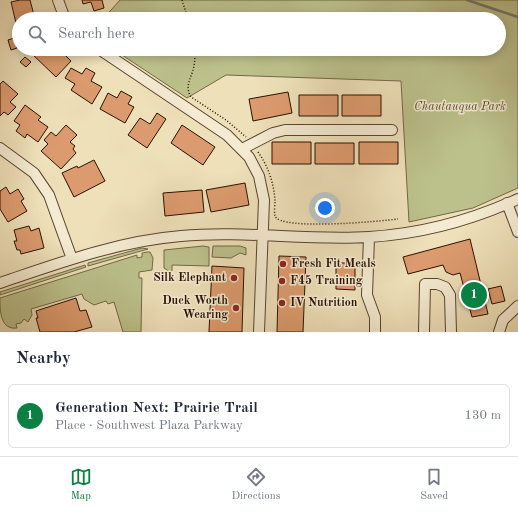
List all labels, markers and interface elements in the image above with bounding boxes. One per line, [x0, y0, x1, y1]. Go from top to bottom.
search box [12, 12, 506, 56]
icon: search [26, 23, 48, 45]
text: Search here [58, 27, 135, 42]
park label: Chautauqua Park [414, 101, 506, 113]
your location [315, 198, 335, 218]
place label: Fresh Fit Meals [291, 258, 376, 270]
marker: Fresh Fit Meals [278, 259, 288, 269]
place label: Silk Elephant [153, 272, 227, 284]
marker: Silk Elephant [229, 273, 239, 283]
place label: F45 Training [290, 274, 363, 287]
marker: F45 Training [277, 276, 287, 286]
pin: 1 [461, 280, 487, 310]
place label: Duck Worth Wearing [162, 295, 228, 321]
place label: IV Nutrition [290, 297, 358, 309]
marker: IV Nutrition [277, 298, 287, 308]
marker: Duck Worth Wearing [231, 303, 241, 313]
text: Nearby [16, 350, 71, 367]
text: Generation Next: Prairie Trail [55, 401, 258, 416]
text: 1 [26, 409, 34, 422]
text: 130 m [464, 409, 501, 422]
text: Place · Southwest Plaza Parkway [55, 419, 243, 432]
tab: Map [70, 466, 92, 504]
tab: Directions [232, 466, 280, 504]
tab: Saved [420, 466, 448, 504]

